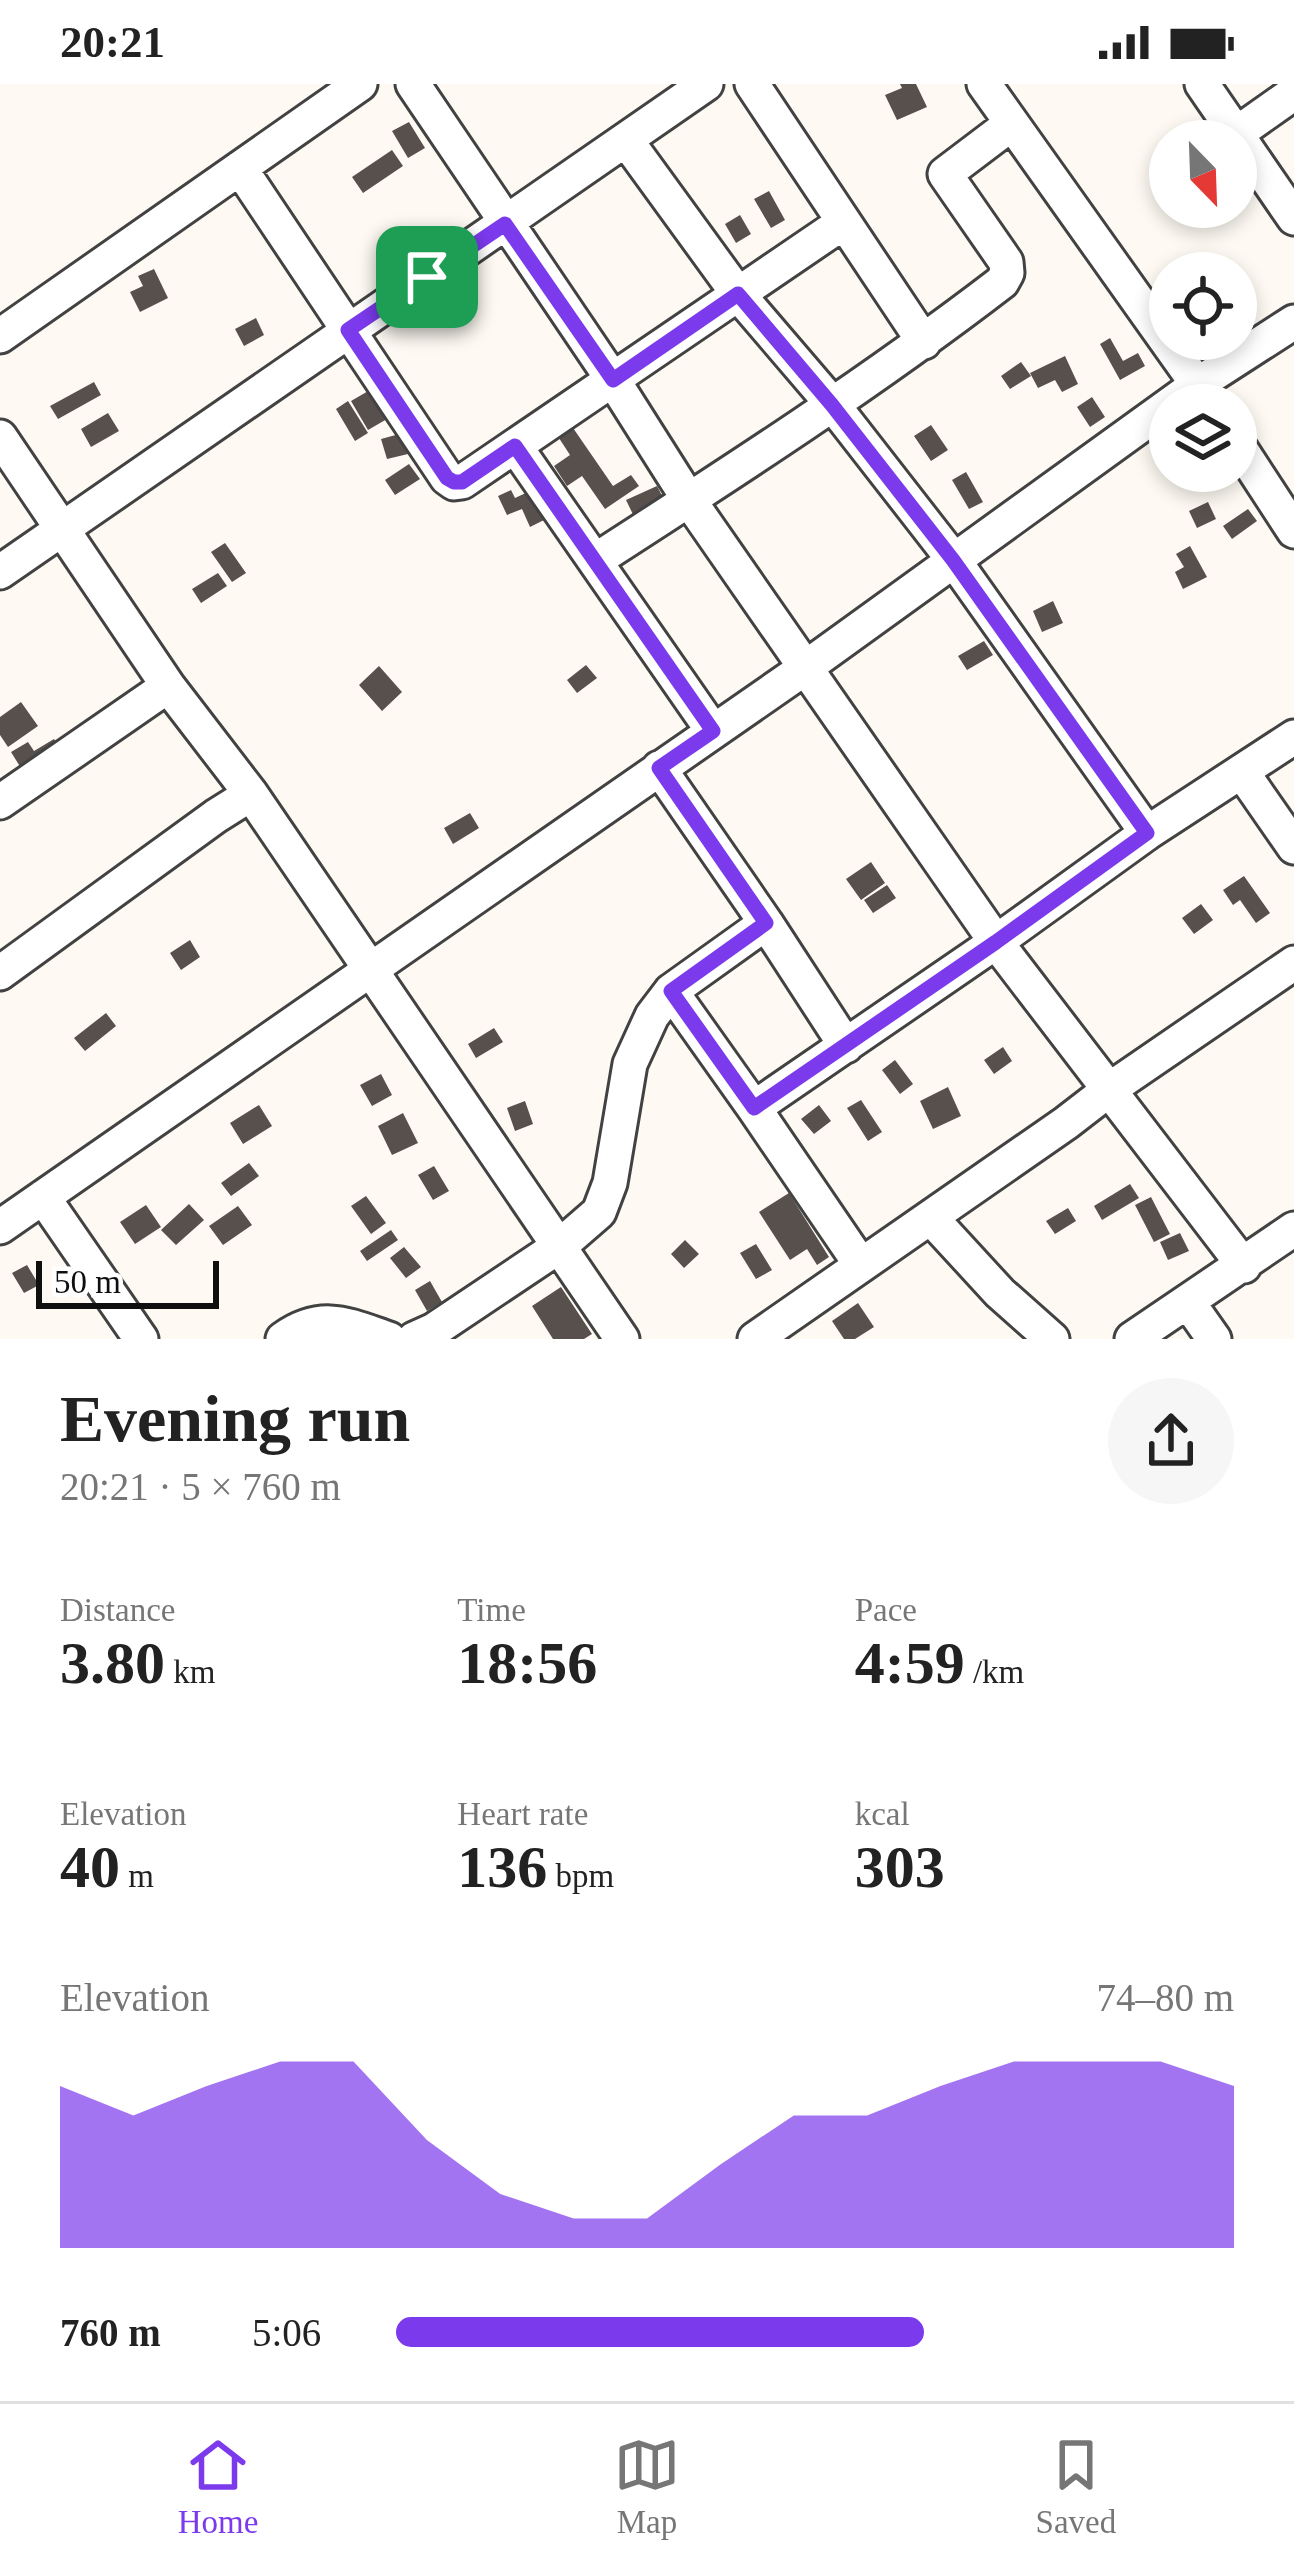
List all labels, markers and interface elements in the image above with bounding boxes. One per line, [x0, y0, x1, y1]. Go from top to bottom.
text: 20:21 [60, 17, 165, 67]
north arrow [1149, 120, 1257, 228]
map controls [1149, 120, 1257, 492]
pin [376, 226, 478, 328]
icon: arrive [394, 244, 460, 310]
button: locate [1149, 252, 1257, 360]
button: layers [1149, 384, 1257, 492]
scale bar [36, 1255, 219, 1308]
text: 50 m [54, 1264, 121, 1300]
button: share [1108, 1378, 1234, 1504]
text: Evening run [60, 1382, 410, 1455]
text: 20:21 · 5 × 760 m [60, 1465, 341, 1508]
text: Distance [60, 1592, 175, 1628]
text: Time [457, 1592, 526, 1628]
text: Pace [855, 1592, 917, 1628]
text: 3.80 [60, 1630, 165, 1696]
text: 18:56 [457, 1630, 597, 1696]
text: 4:59 [855, 1630, 965, 1696]
text: km [165, 1654, 215, 1690]
text: /km [965, 1654, 1024, 1690]
text: Elevation [60, 1796, 186, 1832]
text: Heart rate [457, 1796, 588, 1832]
text: kcal [855, 1796, 910, 1832]
text: 40 [60, 1834, 120, 1900]
text: 136 [457, 1834, 547, 1900]
text: 303 [855, 1834, 945, 1900]
text: m [120, 1858, 154, 1894]
text: bpm [547, 1858, 614, 1894]
text: Elevation [60, 1976, 209, 2019]
text: 74–80 m [1096, 1976, 1234, 2019]
text: 760 m [60, 2311, 161, 2354]
text: 5:06 [252, 2311, 321, 2354]
tab: Home [178, 2432, 258, 2541]
tab: Map [614, 2432, 680, 2541]
tab: Saved [1036, 2432, 1116, 2541]

